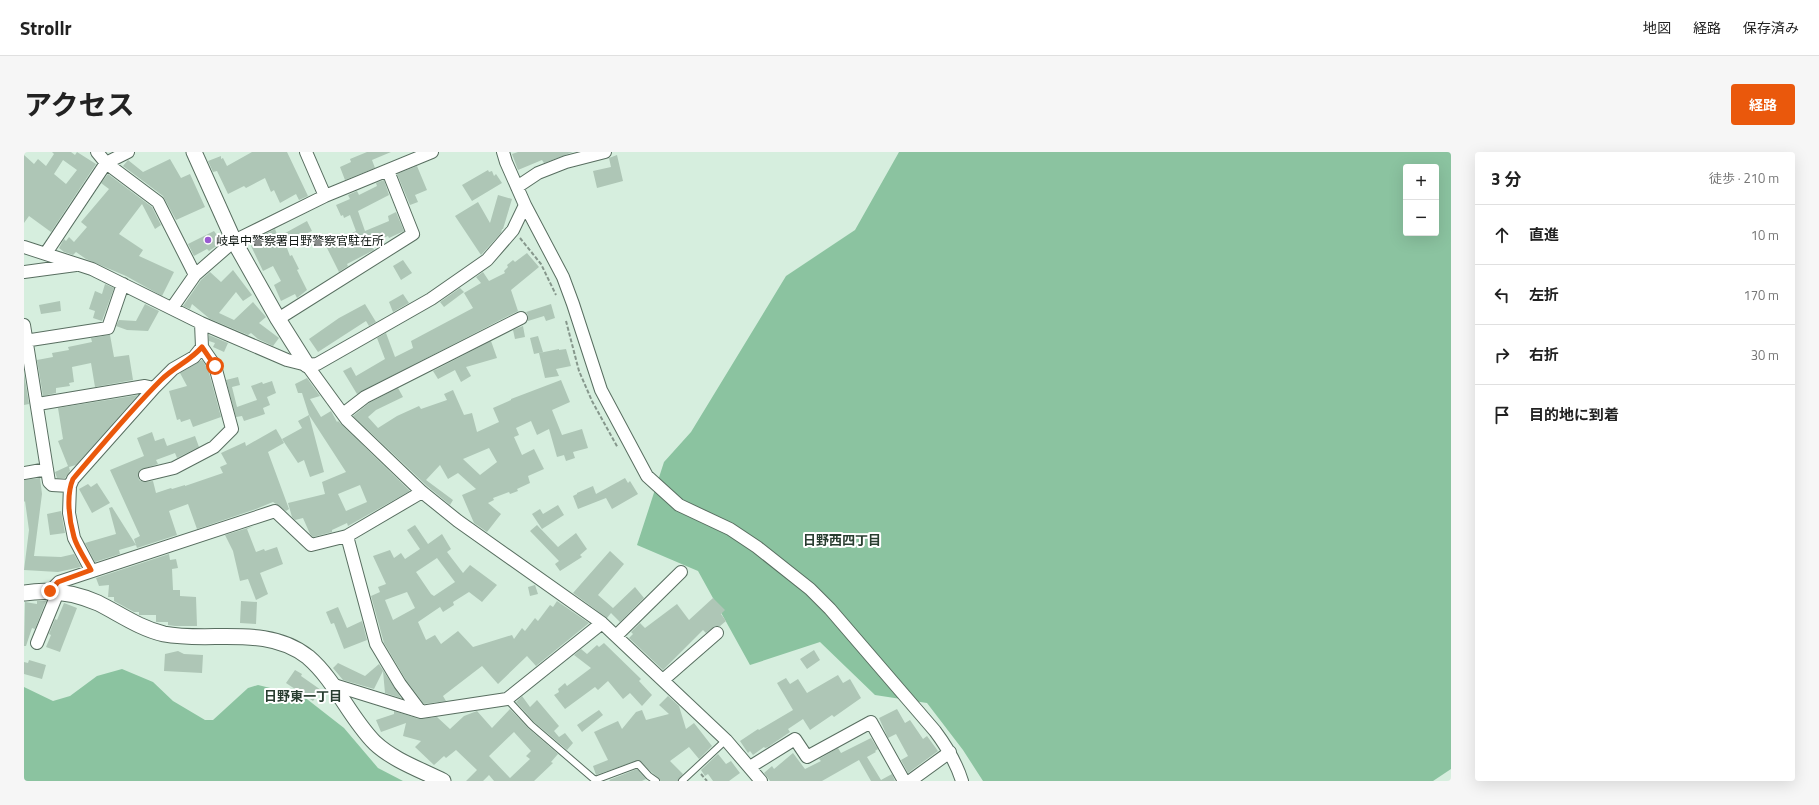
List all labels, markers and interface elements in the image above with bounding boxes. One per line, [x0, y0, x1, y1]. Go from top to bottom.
text: Strollr [20, 13, 72, 42]
text: 地図 [1643, 17, 1671, 38]
text: 経路 [1693, 17, 1721, 38]
text: 保存済み [1743, 17, 1799, 38]
text: アクセス [24, 83, 135, 126]
button: 経路 [1731, 84, 1795, 125]
map controls [1403, 164, 1439, 236]
button: + [1403, 164, 1439, 200]
text: 3 分 [1491, 166, 1521, 192]
text: 徒歩 · 210 m [1709, 168, 1779, 188]
button: − [1403, 200, 1439, 236]
text: 直進 [1529, 223, 1559, 246]
icon: ahead [1491, 224, 1513, 246]
text: 10 m [1751, 225, 1779, 245]
place label: 岐阜中警察署日野警察官駐在所 [216, 231, 384, 250]
marker: 岐阜中警察署日野警察官駐在所 [203, 235, 213, 245]
text: 左折 [1529, 283, 1559, 306]
icon: left [1491, 284, 1513, 306]
text: 170 m [1743, 285, 1779, 305]
text: 右折 [1529, 343, 1559, 366]
icon: right [1491, 344, 1513, 366]
text: 30 m [1751, 345, 1779, 365]
route start [206, 357, 224, 375]
text: 目的地に到着 [1529, 403, 1619, 426]
icon: arrive [1491, 404, 1513, 426]
district label: 日野西四丁目 [803, 530, 881, 550]
route end [41, 582, 59, 600]
district label: 日野東一丁目 [264, 686, 342, 706]

